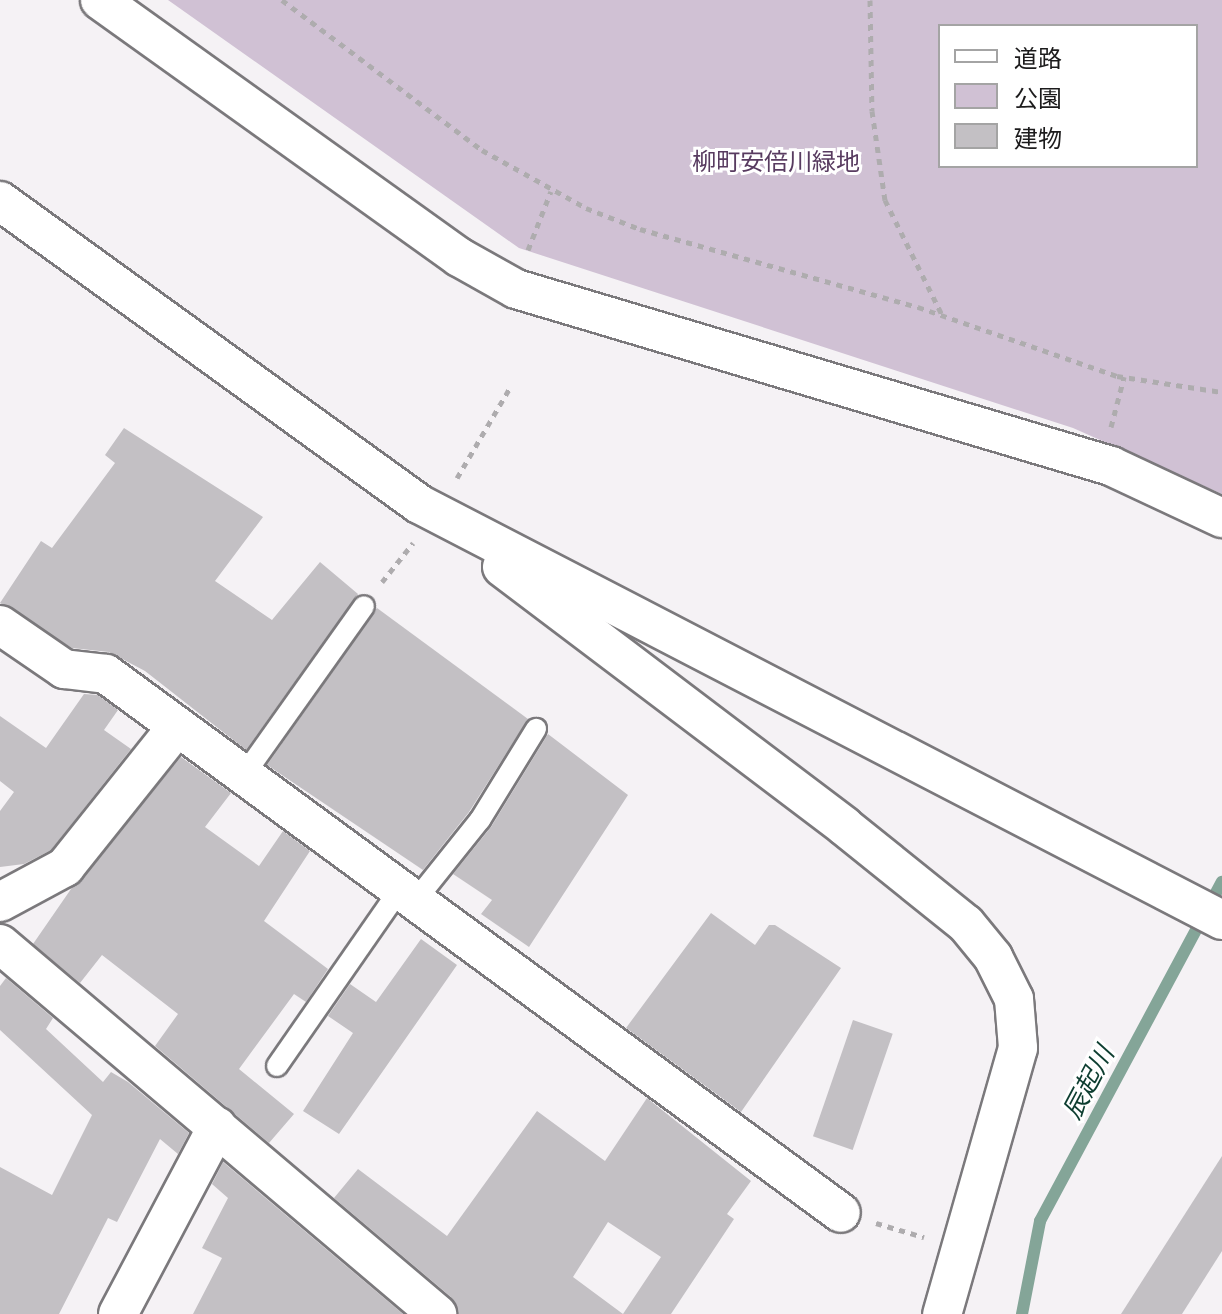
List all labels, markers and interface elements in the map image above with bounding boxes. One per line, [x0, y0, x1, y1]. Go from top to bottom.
legend [938, 24, 1198, 168]
text: 道路 [1014, 43, 1062, 74]
text: 公園 [1014, 83, 1062, 114]
text: 建物 [1014, 123, 1062, 154]
park label: 柳町安倍川緑地 [692, 148, 860, 176]
water label: 辰起川 [1057, 1041, 1121, 1125]

